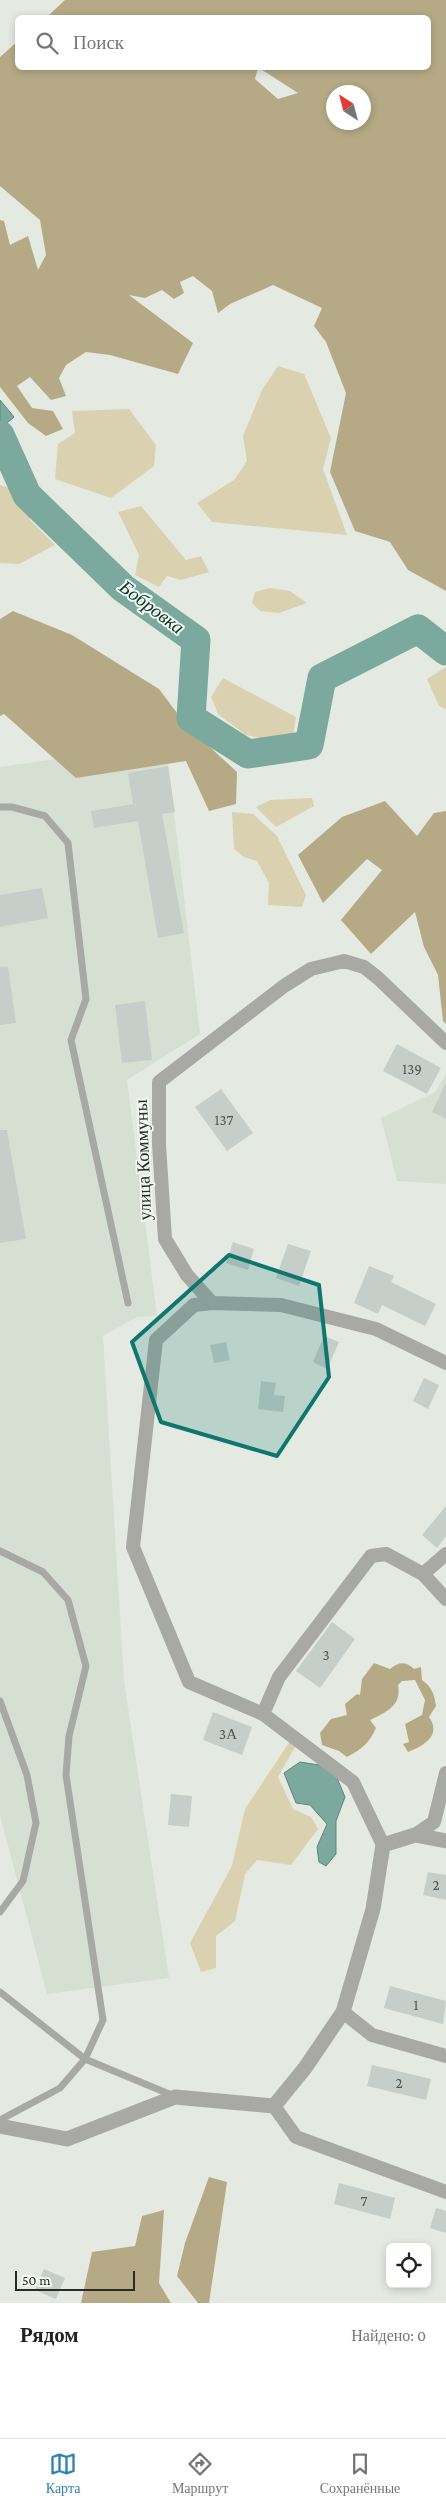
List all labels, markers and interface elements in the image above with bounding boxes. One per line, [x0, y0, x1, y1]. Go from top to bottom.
search box [15, 15, 431, 70]
icon: search [33, 29, 61, 57]
text: Поиск [73, 32, 124, 53]
north arrow [326, 85, 371, 130]
water label: Бобровка [115, 575, 188, 638]
house number: 139 [402, 1061, 422, 1077]
street label: улица Коммуны [131, 1099, 155, 1221]
house number: 137 [215, 1112, 234, 1128]
house number: 3 [322, 1647, 330, 1663]
house number: 3А [219, 1726, 237, 1742]
house number: 2 [432, 1877, 440, 1893]
house number: 1 [414, 1997, 419, 2013]
house number: 2 [395, 2075, 403, 2091]
house number: 7 [361, 2193, 368, 2209]
map controls [386, 2243, 431, 2288]
button: locate [386, 2243, 431, 2288]
scale bar [15, 2268, 135, 2291]
text: 50 m [22, 2272, 50, 2288]
text: Рядом [20, 2323, 79, 2347]
text: Найдено: 0 [351, 2327, 426, 2344]
tab: Карта [46, 2450, 80, 2497]
tab: Маршрут [172, 2450, 228, 2497]
tab: Сохранённые [320, 2450, 400, 2497]

